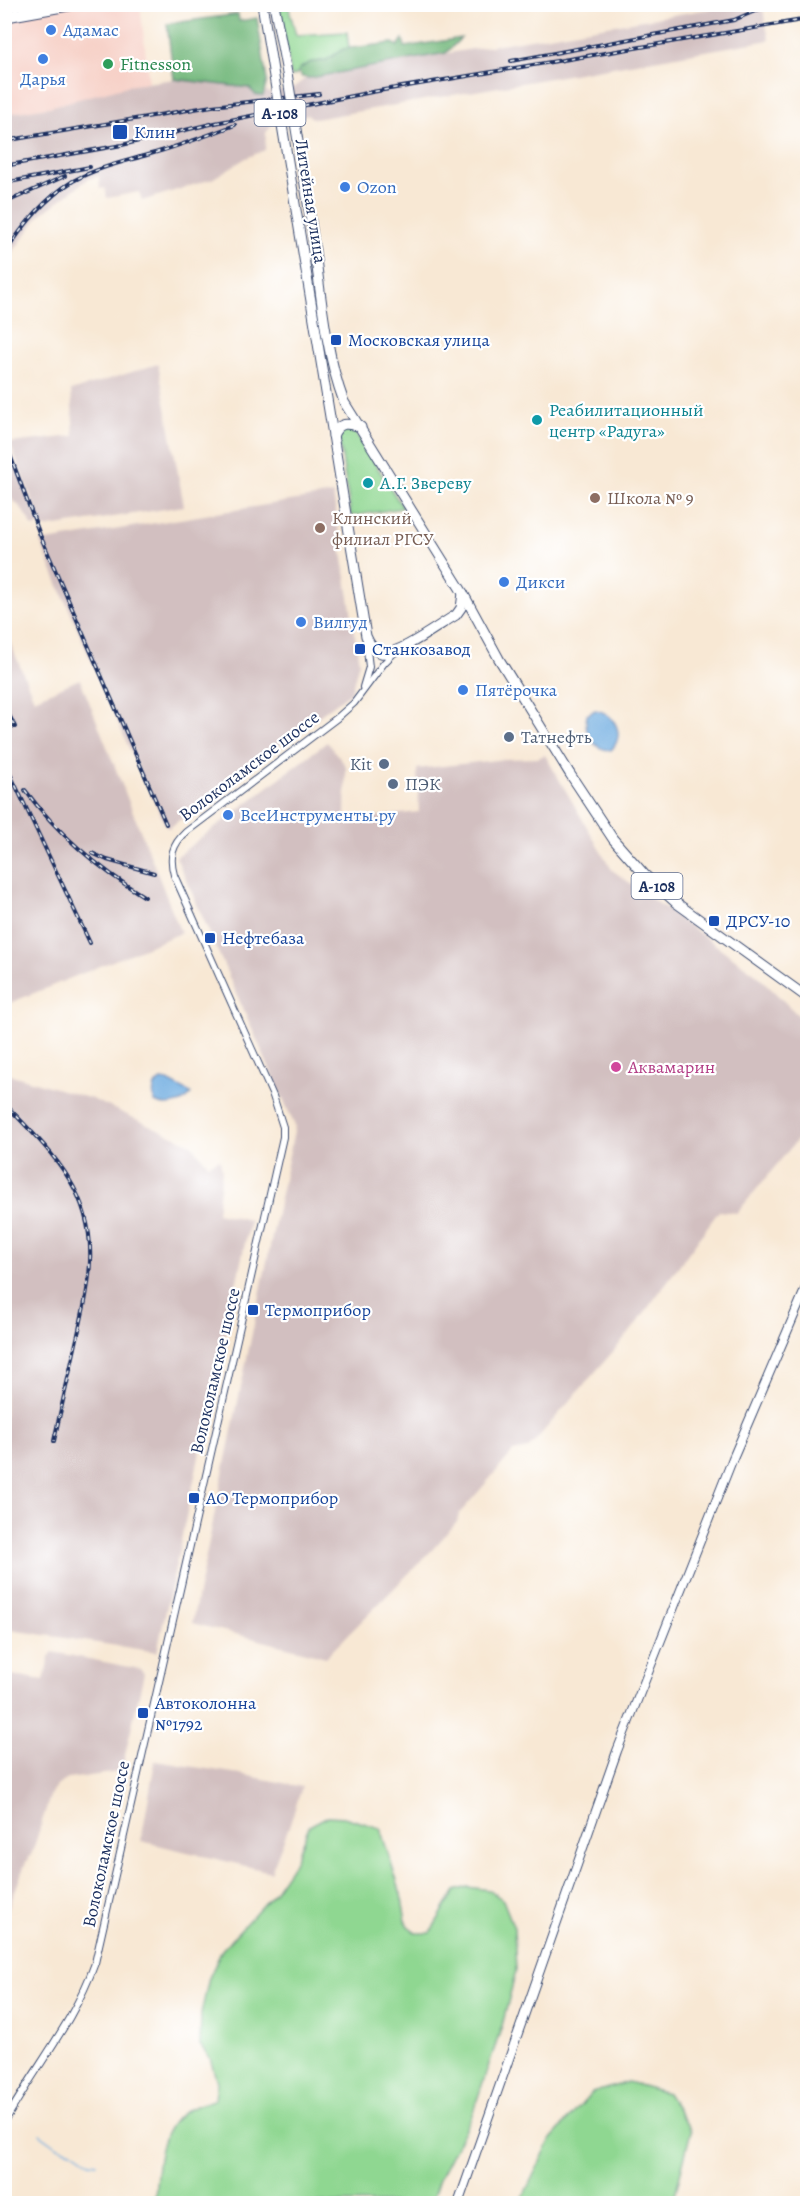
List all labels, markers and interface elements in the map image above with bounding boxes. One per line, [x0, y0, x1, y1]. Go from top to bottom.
place label: Адамас [62, 18, 119, 42]
marker: Адамас [44, 23, 58, 37]
marker: Дарья [36, 52, 50, 66]
place label: Fitnesson [120, 52, 191, 76]
marker: Fitnesson [101, 57, 115, 71]
place label: Дарья [20, 67, 66, 91]
road number: А-108 [254, 100, 306, 126]
place label: Клин [134, 120, 175, 144]
marker: Клин [111, 123, 129, 141]
street label: Литейная улица [289, 137, 333, 266]
place label: Ozon [357, 175, 397, 199]
marker: Ozon [338, 180, 352, 194]
place label: Московская улица [348, 328, 490, 352]
marker: Московская улица [329, 333, 343, 347]
place label: Реабилитационный центр «Радуга» [549, 398, 704, 443]
marker: Реабилитационный центр «Радуга» [530, 413, 544, 427]
place label: А.Г. Звереву [379, 471, 472, 495]
marker: А.Г. Звереву [361, 476, 375, 490]
place label: Школа № 9 [607, 486, 694, 510]
marker: Школа № 9 [588, 491, 602, 505]
place label: Клинский филиал РГСУ [332, 506, 434, 551]
marker: Клинский филиал РГСУ [313, 521, 327, 535]
place label: Дикси [516, 570, 565, 594]
marker: Дикси [497, 575, 511, 589]
place label: Вилгуд [313, 610, 368, 634]
marker: Вилгуд [294, 615, 308, 629]
place label: Станкозавод [372, 637, 471, 661]
marker: Станкозавод [353, 642, 367, 656]
place label: Пятёрочка [475, 678, 558, 702]
marker: Пятёрочка [456, 683, 470, 697]
street label: Волоколамское шоссе [174, 705, 324, 827]
place label: Татнефть [521, 725, 592, 749]
marker: Татнефть [502, 730, 516, 744]
place label: Kit [350, 752, 372, 776]
marker: Kit [377, 757, 391, 771]
place label: ПЭК [405, 772, 441, 796]
marker: ПЭК [386, 777, 400, 791]
place label: ВсеИнструменты.ру [240, 803, 397, 827]
marker: ВсеИнструменты.ру [221, 808, 235, 822]
road number: А-108 [632, 873, 682, 899]
place label: ДРСУ-10 [726, 909, 790, 933]
marker: ДРСУ-10 [707, 914, 721, 928]
place label: Нефтебаза [222, 926, 305, 950]
marker: Нефтебаза [203, 931, 217, 945]
place label: Аквамарин [627, 1055, 715, 1079]
marker: Аквамарин [609, 1060, 623, 1074]
street label: Волоколамское шоссе [184, 1286, 246, 1456]
place label: Термоприбор [265, 1298, 371, 1322]
marker: Термоприбор [246, 1303, 260, 1317]
place label: АО Термоприбор [205, 1486, 338, 1510]
marker: АО Термоприбор [187, 1491, 201, 1505]
place label: Автоколонна №1792 [154, 1691, 257, 1736]
marker: Автоколонна №1792 [136, 1706, 150, 1720]
street label: Волоколамское шоссе [77, 1758, 135, 1930]

